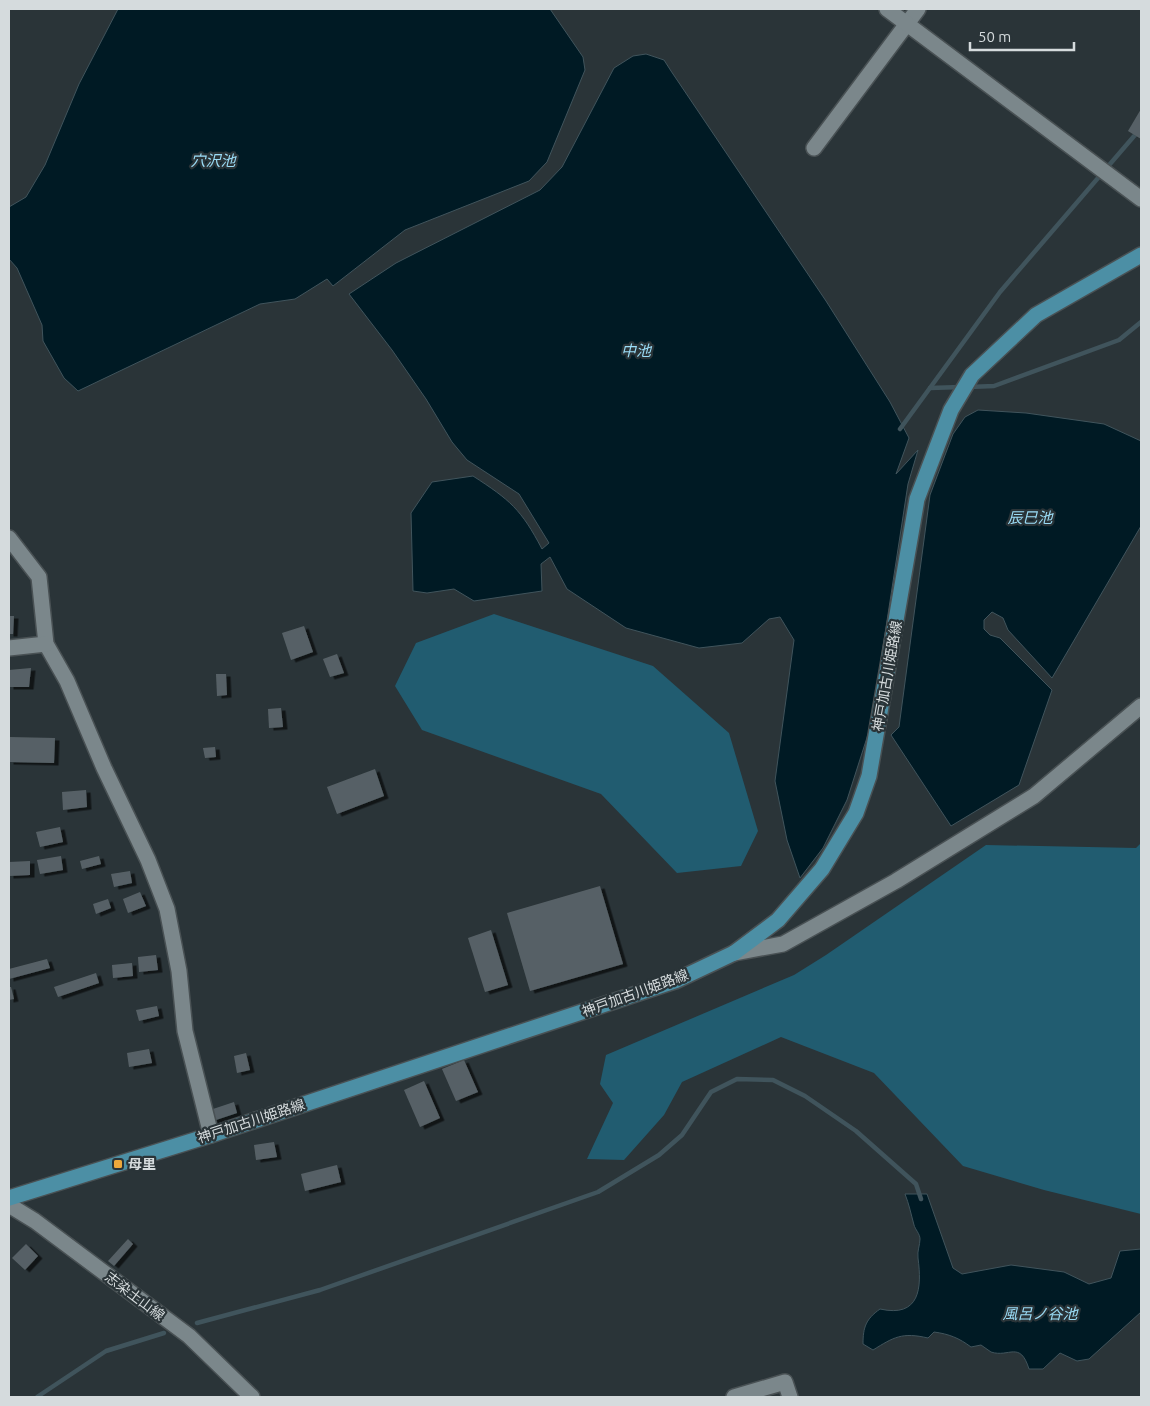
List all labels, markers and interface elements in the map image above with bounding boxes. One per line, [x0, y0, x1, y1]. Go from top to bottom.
scale bar [970, 20, 1074, 52]
text: 50 m [978, 28, 1011, 45]
water label: 穴沢池 [190, 152, 237, 169]
water label: 中池 [621, 342, 653, 359]
water label: 辰巳池 [1007, 509, 1054, 526]
street label: 神戸加古川姫路線 [869, 619, 905, 733]
street label: 神戸加古川姫路線 [580, 966, 690, 1020]
street label: 神戸加古川姫路線 [195, 1096, 307, 1146]
place label: 母里 [128, 1156, 156, 1172]
marker: 母里 [112, 1158, 124, 1170]
street label: 志染土山線 [102, 1269, 168, 1323]
water label: 風呂ノ谷池 [1002, 1305, 1079, 1322]

